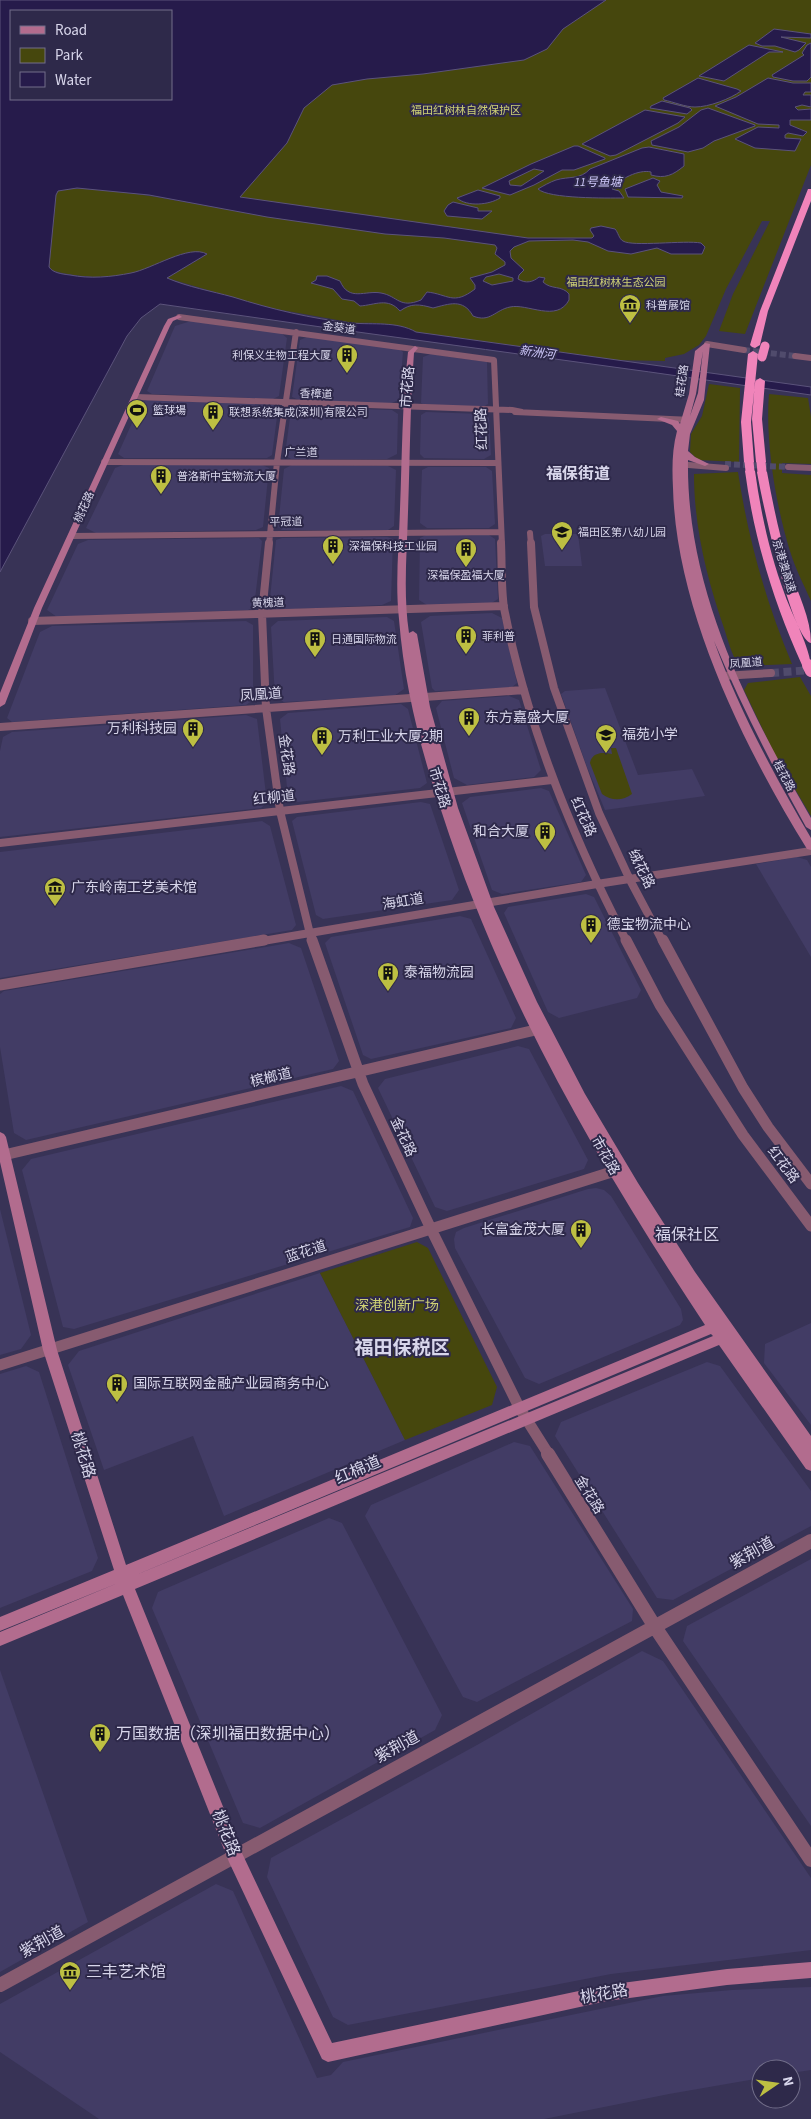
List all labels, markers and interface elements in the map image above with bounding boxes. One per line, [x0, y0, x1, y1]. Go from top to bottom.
legend [10, 10, 172, 100]
text: Road [55, 20, 87, 41]
text: Park [55, 45, 84, 66]
text: Water [55, 70, 92, 91]
park label: 福田红树林自然保护区 [411, 103, 521, 118]
water label: 11号鱼塘 [574, 174, 624, 191]
park label: 福田红树林生态公园 [567, 275, 666, 290]
museum icon: 科普展馆 [618, 293, 642, 324]
place label: 科普展馆 [646, 298, 690, 313]
street label: 金葵道 [322, 318, 356, 338]
water label: 新洲河 [518, 342, 558, 364]
building icon: 利保义生物工程大厦 [335, 343, 359, 374]
place label: 利保义生物工程大厦 [232, 348, 331, 363]
street label: 桂花路 [672, 364, 692, 398]
street label: 市花路 [396, 365, 420, 409]
street label: 香樟道 [299, 386, 333, 402]
sports icon: 籃球場 [125, 398, 149, 429]
building icon: 联想系统集成(深圳)有限公司 [201, 400, 225, 431]
place label: 籃球場 [153, 403, 186, 418]
place label: 联想系统集成(深圳)有限公司 [229, 405, 368, 420]
street label: 红花路 [471, 408, 493, 450]
street label: 广兰道 [285, 445, 318, 460]
district label: 福保街道 [546, 463, 610, 485]
building icon: 普洛斯中宝物流大厦 [149, 464, 173, 495]
place label: 普洛斯中宝物流大厦 [177, 469, 276, 484]
street label: 桃花路 [70, 489, 98, 525]
street label: 平冠道 [269, 514, 303, 530]
school or university icon: 福田区第八幼儿园 [550, 520, 574, 551]
place label: 福田区第八幼儿园 [578, 525, 666, 540]
building icon: 深福保科技工业园 [321, 534, 345, 565]
building icon: 深福保盈福大厦 [454, 537, 478, 568]
street label: 京港澳高速 [769, 538, 799, 594]
place label: 深福保科技工业园 [349, 539, 437, 554]
place label: 深福保盈福大厦 [428, 568, 505, 583]
street label: 黄槐道 [251, 595, 285, 611]
building icon: 菲利普 [454, 624, 478, 655]
building icon: 日通国际物流 [303, 627, 327, 658]
place label: 菲利普 [482, 629, 515, 644]
place label: 日通国际物流 [331, 632, 397, 647]
street label: 凤凰道 [729, 654, 763, 672]
street label: 凤凰道 [239, 684, 283, 706]
building icon: 东方嘉盛大厦 [457, 706, 481, 737]
place label: 东方嘉盛大厦 [485, 708, 569, 728]
building icon: 万利科技园 [181, 717, 205, 748]
place label: 万利科技园 [107, 719, 177, 739]
school or university icon: 福苑小学 [594, 723, 618, 754]
building icon: 万利工业大厦2期 [310, 725, 334, 756]
place label: 福苑小学 [622, 725, 678, 745]
place label: 万利工业大厦2期 [338, 727, 443, 747]
street label: 金花路 [273, 733, 299, 777]
street label: 桂花路 [770, 758, 798, 794]
street label: 市花路 [423, 765, 455, 811]
street label: 红柳道 [252, 786, 296, 810]
street label: 红花路 [565, 794, 601, 840]
building icon: 和合大厦 [533, 820, 557, 851]
place label: 和合大厦 [473, 822, 529, 842]
street label: 绒花路 [623, 846, 659, 892]
museum icon: 广东岭南工艺美术馆 [43, 876, 67, 907]
place label: 广东岭南工艺美术馆 [71, 878, 197, 898]
street label: 海虹道 [381, 889, 425, 915]
building icon: 德宝物流中心 [579, 913, 603, 944]
place label: 德宝物流中心 [607, 915, 691, 935]
building icon: 泰福物流园 [376, 961, 400, 992]
place label: 泰福物流园 [404, 963, 474, 983]
street label: 槟榔道 [248, 1064, 294, 1092]
street label: 金花路 [385, 1114, 421, 1160]
street label: 市花路 [586, 1133, 624, 1179]
street label: 红花路 [762, 1142, 804, 1188]
building icon: 长富金茂大厦 [569, 1218, 593, 1249]
place label: 长富金茂大厦 [481, 1220, 565, 1240]
district label: 福保社区 [655, 1224, 719, 1246]
street label: 蓝花道 [283, 1236, 329, 1268]
park label: 深港创新广场 [355, 1296, 439, 1316]
district label: 福田保税区 [354, 1335, 450, 1362]
building icon: 国际互联网金融产业园商务中心 [105, 1372, 129, 1403]
place label: 国际互联网金融产业园商务中心 [133, 1374, 329, 1394]
street label: 桃花路 [65, 1429, 101, 1481]
street label: 红棉道 [332, 1450, 384, 1490]
street label: 金花路 [569, 1472, 609, 1518]
street label: 紫荆道 [726, 1532, 778, 1574]
building icon: 万国数据（深圳福田数据中心） [88, 1722, 112, 1753]
place label: 万国数据（深圳福田数据中心） [116, 1723, 340, 1745]
street label: 紫荆道 [371, 1726, 423, 1768]
street label: 桃花路 [207, 1807, 245, 1859]
street label: 紫荆道 [16, 1921, 68, 1963]
museum icon: 三丰艺术馆 [58, 1960, 82, 1991]
place label: 三丰艺术馆 [86, 1961, 166, 1983]
street label: 桃花路 [578, 1979, 630, 2009]
north arrow [751, 2059, 801, 2109]
text: N [777, 2075, 798, 2088]

